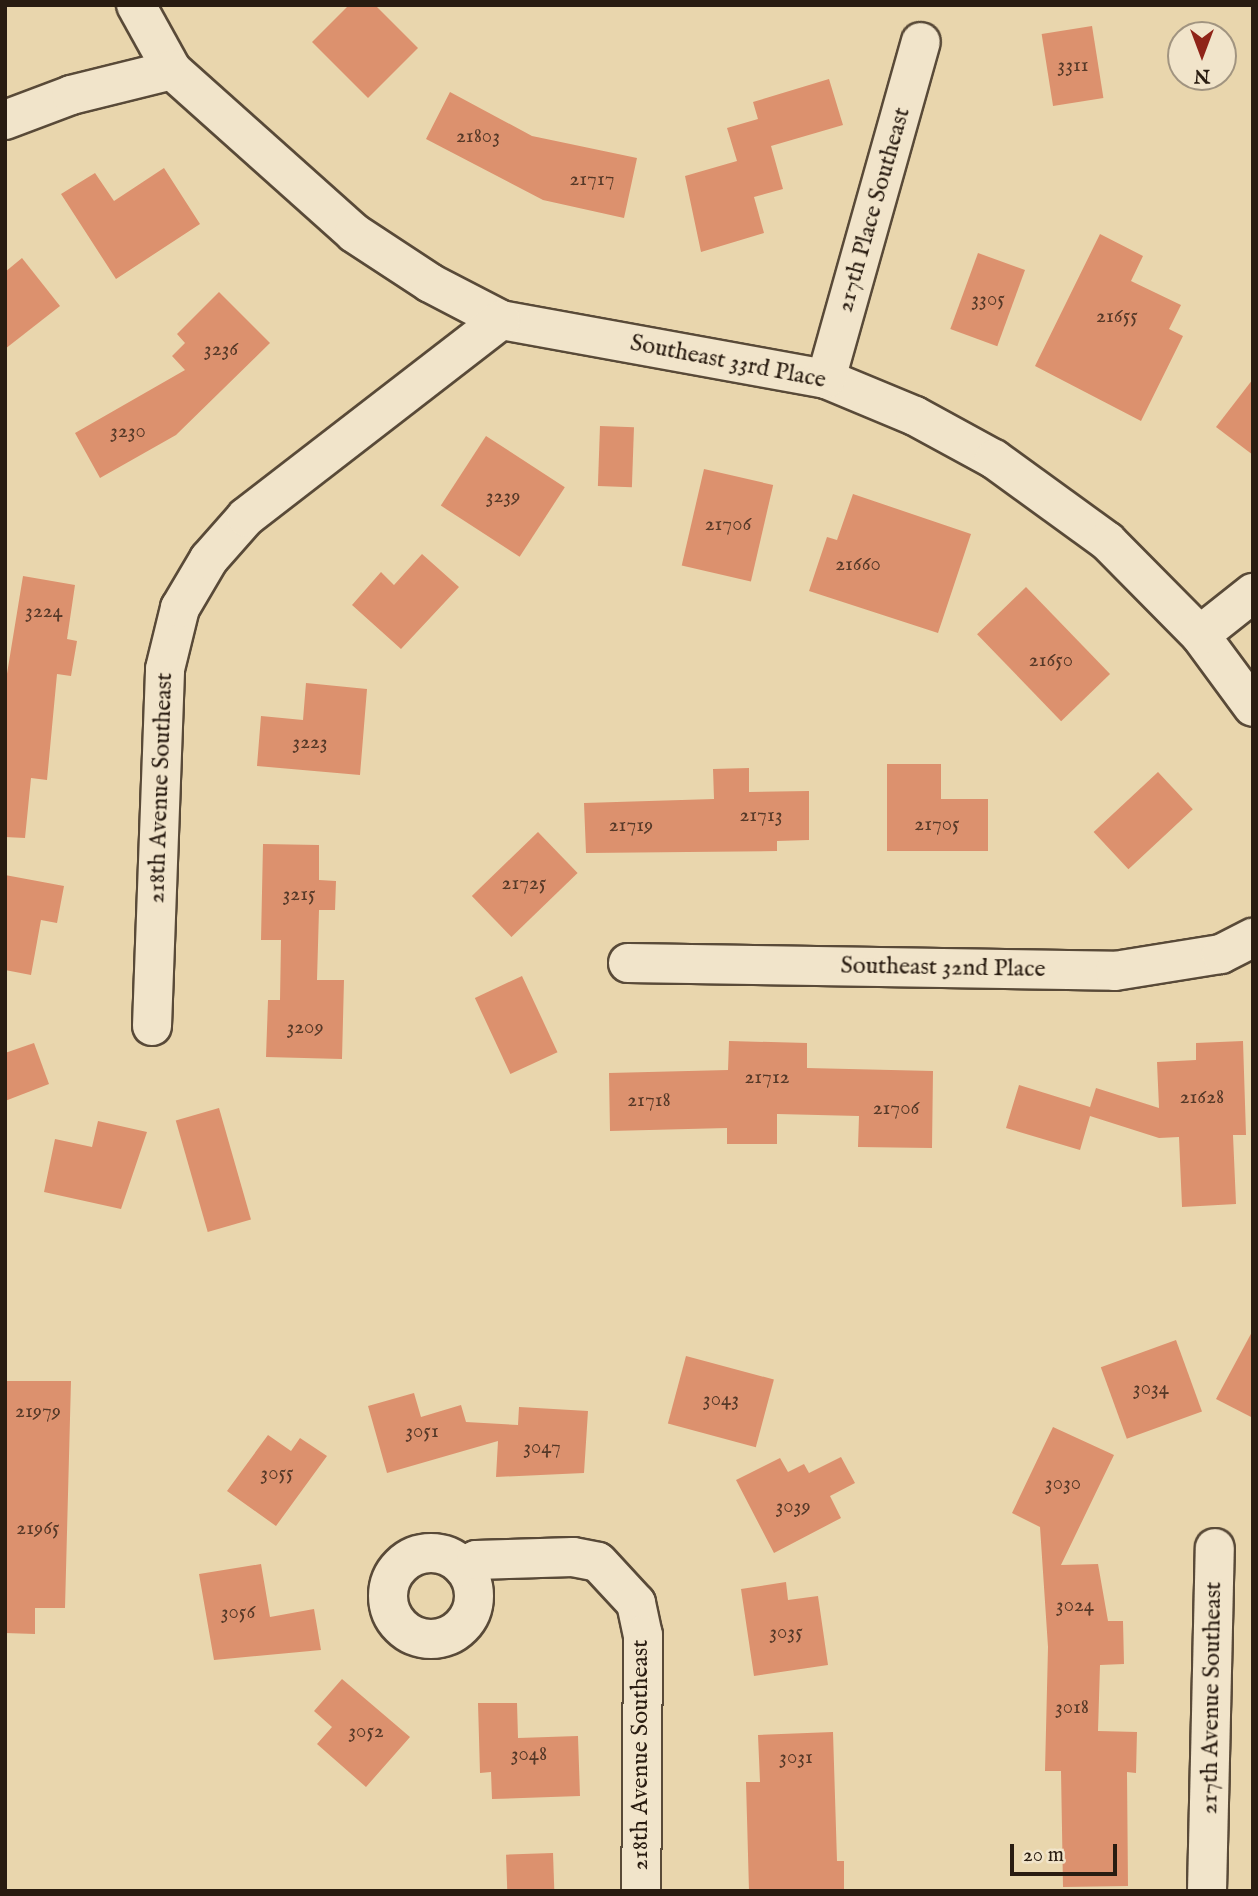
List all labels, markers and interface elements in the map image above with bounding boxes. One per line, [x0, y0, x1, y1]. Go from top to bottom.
north arrow [1167, 21, 1237, 91]
house number: 3311 [1057, 53, 1089, 79]
text: N [1194, 63, 1210, 87]
street label: 217th Place Southeast [831, 104, 917, 316]
house number: 21803 [456, 124, 500, 150]
house number: 21717 [569, 167, 615, 193]
house number: 3305 [971, 287, 1005, 313]
house number: 21655 [1096, 304, 1138, 330]
street label: Southeast 33rd Place [628, 329, 828, 395]
house number: 3236 [204, 337, 238, 363]
house number: 3230 [110, 419, 146, 445]
house number: 3239 [486, 484, 520, 510]
house number: 21706 [705, 512, 751, 538]
house number: 21660 [835, 552, 881, 578]
house number: 3224 [25, 599, 63, 625]
house number: 21650 [1029, 648, 1073, 674]
street label: 218th Avenue Southeast [143, 672, 179, 904]
house number: 3223 [292, 730, 328, 756]
house number: 21713 [739, 803, 783, 829]
house number: 21705 [914, 812, 960, 838]
house number: 21719 [609, 813, 653, 839]
house number: 21725 [502, 871, 546, 897]
house number: 3215 [282, 882, 316, 908]
street label: Southeast 32nd Place [840, 952, 1046, 984]
house number: 3209 [286, 1015, 324, 1041]
house number: 21712 [744, 1065, 790, 1091]
house number: 21628 [1180, 1085, 1224, 1111]
house number: 21718 [627, 1088, 671, 1114]
house number: 21706 [873, 1096, 919, 1122]
house number: 3034 [1133, 1376, 1169, 1402]
house number: 3043 [703, 1387, 739, 1413]
house number: 21979 [15, 1399, 61, 1425]
house number: 3051 [405, 1419, 439, 1445]
house number: 3047 [523, 1435, 561, 1461]
house number: 3055 [260, 1461, 294, 1487]
house number: 3030 [1045, 1471, 1081, 1497]
house number: 3039 [775, 1494, 811, 1520]
house number: 21965 [16, 1516, 60, 1542]
street label: 217th Avenue Southeast [1196, 1581, 1228, 1815]
house number: 3024 [1056, 1593, 1094, 1619]
house number: 3056 [221, 1600, 255, 1626]
house number: 3035 [769, 1620, 803, 1646]
street label: 218th Avenue Southeast [627, 1639, 655, 1871]
house number: 3018 [1055, 1695, 1089, 1721]
house number: 3052 [348, 1719, 384, 1745]
house number: 3048 [511, 1742, 547, 1768]
house number: 3031 [779, 1745, 813, 1771]
scale bar [1013, 1829, 1120, 1873]
text: 20 m [1023, 1842, 1064, 1869]

